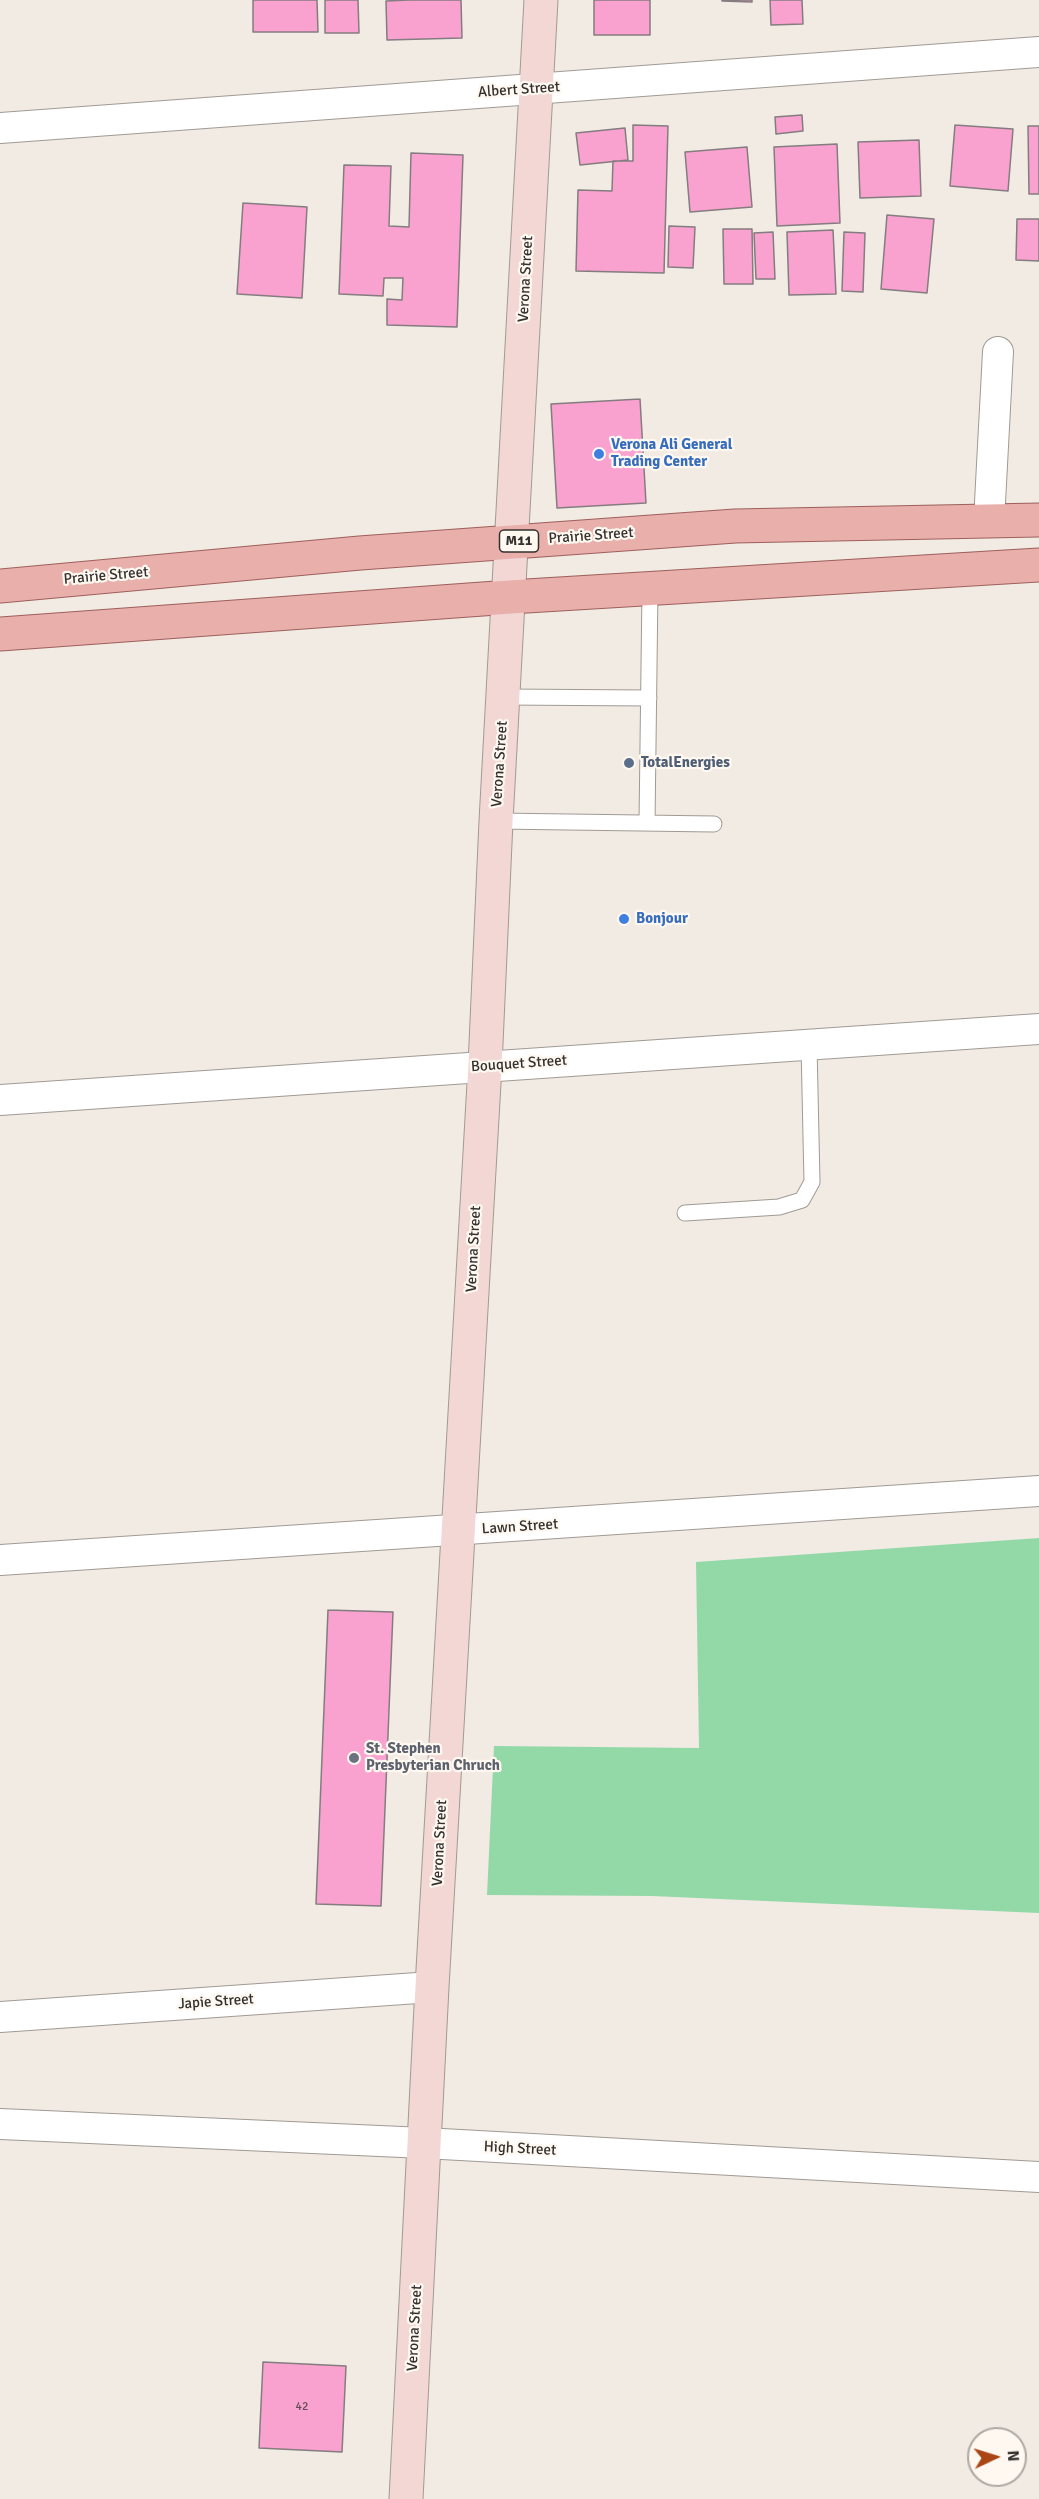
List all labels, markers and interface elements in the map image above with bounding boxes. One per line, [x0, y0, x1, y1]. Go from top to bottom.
street label: Albert Street [477, 78, 561, 102]
street label: Verona Street [515, 235, 537, 323]
place label: Verona Ali General Trading Center [611, 436, 732, 471]
marker: Verona Ali General Trading Center [592, 447, 606, 461]
street label: Prairie Street [548, 524, 634, 548]
road number: M11 [500, 530, 538, 552]
street label: Prairie Street [63, 563, 149, 589]
street label: Verona Street [488, 720, 512, 808]
place label: TotalEnergies [641, 754, 730, 772]
marker: TotalEnergies [622, 756, 636, 770]
place label: Bonjour [636, 910, 688, 928]
marker: Bonjour [617, 912, 631, 926]
street label: Bouquet Street [470, 1052, 568, 1076]
street label: Verona Street [463, 1205, 485, 1293]
street label: Lawn Street [481, 1515, 559, 1539]
place label: St. Stephen Presbyterian Chruch [366, 1740, 500, 1775]
marker: St. Stephen Presbyterian Chruch [347, 1751, 361, 1765]
street label: Verona Street [429, 1799, 451, 1887]
street label: Japie Street [178, 1990, 254, 2014]
street label: High Street [483, 2138, 557, 2160]
street label: Verona Street [404, 2284, 426, 2372]
house number: 42 [296, 2400, 308, 2414]
north arrow [967, 2427, 1027, 2487]
text: N [1003, 2450, 1023, 2462]

